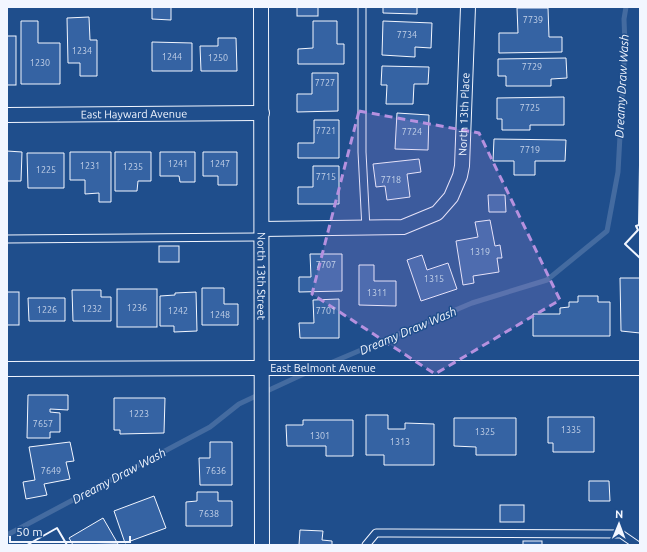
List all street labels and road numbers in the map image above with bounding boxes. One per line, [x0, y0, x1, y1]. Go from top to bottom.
street label: North 13th Place [456, 72, 472, 156]
street label: East Hayward Avenue [81, 108, 187, 120]
street label: North 13th Street [255, 232, 268, 321]
street label: East Belmont Avenue [270, 362, 376, 374]

